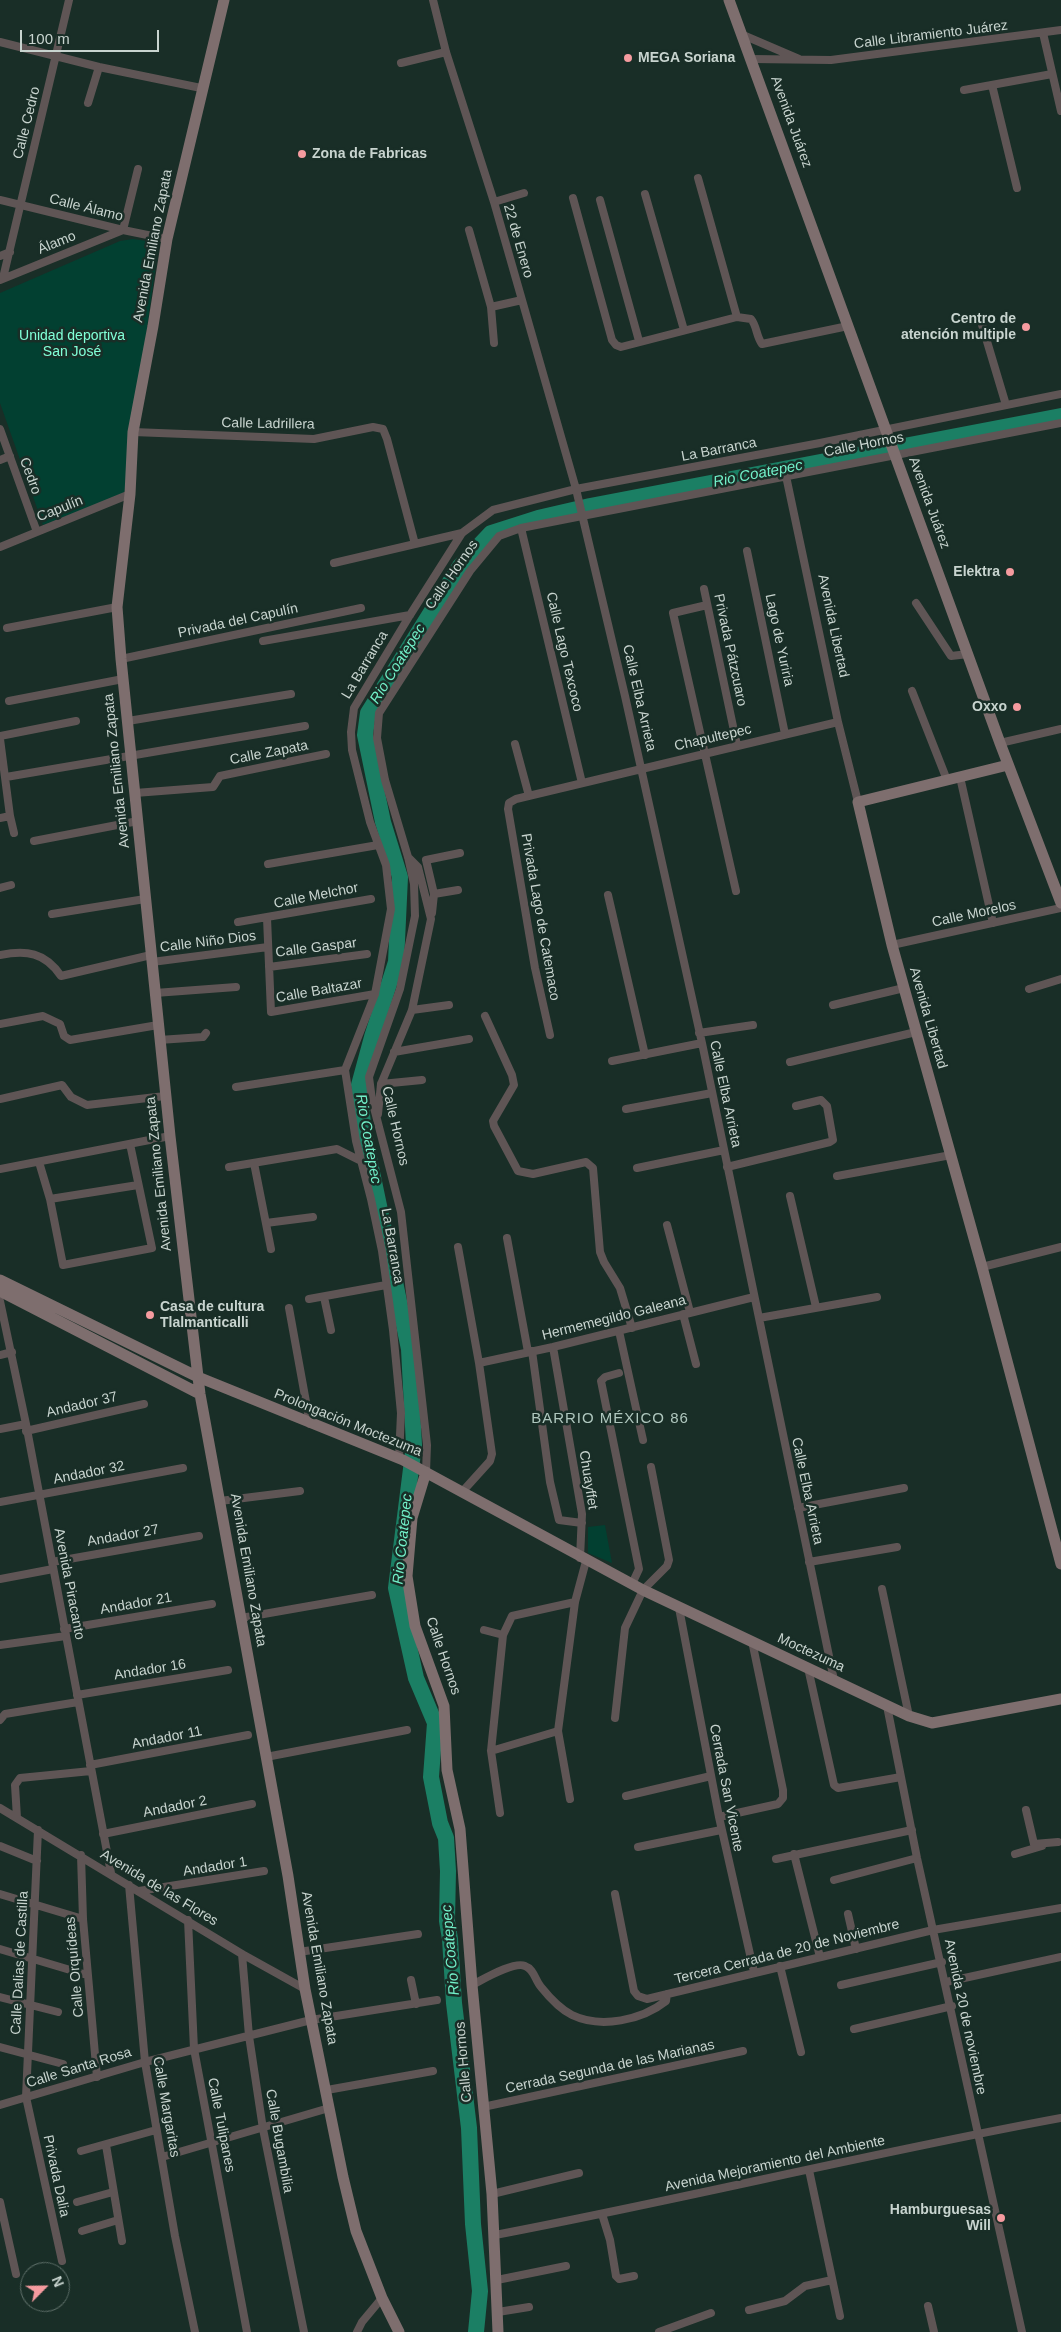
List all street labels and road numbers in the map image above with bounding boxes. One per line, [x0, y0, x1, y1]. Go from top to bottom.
street label: Calle Libramiento Juárez [853, 17, 1009, 53]
street label: Avenida Juárez [767, 74, 815, 170]
street label: Calle Cedro [10, 85, 44, 161]
street label: Avenida Emiliano Zapata [130, 168, 176, 324]
street label: Calle Álamo [47, 191, 125, 225]
street label: 22 de Enero [499, 202, 537, 280]
street label: Álamo [35, 228, 79, 258]
street label: Calle Ladrillera [221, 415, 315, 433]
street label: Calle Hornos [823, 429, 905, 461]
street label: La Barranca [680, 434, 758, 466]
street label: Cedro [16, 455, 44, 497]
street label: Avenida Juárez [905, 455, 953, 551]
street label: Capulín [34, 492, 86, 526]
street label: Calle Hornos [422, 537, 482, 613]
street label: Avenida Libertad [814, 573, 852, 679]
street label: Calle Lago Texcoco [542, 591, 586, 713]
street label: Privada Pátzcuaro [710, 592, 750, 708]
street label: Lago de Yuriria [761, 592, 797, 688]
street label: Privada del Capulín [176, 600, 300, 642]
street label: La Barranca [338, 628, 392, 702]
street label: Calle Elba Arrieta [619, 643, 659, 753]
street label: Avenida Emiliano Zapata [101, 693, 133, 849]
street label: Chapultepec [673, 721, 753, 755]
street label: Calle Zapata [228, 737, 310, 769]
street label: Privada Lago de Catemaco [517, 832, 563, 1002]
street label: Calle Melchor [272, 880, 360, 912]
street label: Calle Morelos [930, 897, 1018, 931]
street label: Calle Niño Dios [159, 928, 257, 956]
street label: Calle Gaspar [274, 935, 358, 961]
street label: Avenida Libertad [905, 965, 951, 1071]
street label: Calle Baltazar [275, 975, 363, 1007]
street label: Calle Elba Arrieta [705, 1039, 745, 1149]
street label: Calle Hornos [378, 1085, 412, 1167]
street label: Avenida Emiliano Zapata [143, 1096, 175, 1252]
street label: La Barranca [377, 1207, 407, 1285]
street label: Hermemegildo Galeana [540, 1292, 688, 1344]
street label: Prolongación Moctezuma [272, 1386, 424, 1460]
street label: Andador 37 [45, 1389, 119, 1421]
street label: Calle Elba Arrieta [787, 1436, 827, 1546]
street label: Chuayffet [575, 1449, 601, 1511]
street label: Andador 32 [52, 1458, 126, 1488]
street label: Avenida Emiliano Zapata [226, 1492, 270, 1648]
street label: Andador 27 [86, 1521, 160, 1551]
street label: Avenida Piracanto [50, 1527, 88, 1641]
street label: Andador 21 [99, 1589, 173, 1619]
street label: Calle Hornos [422, 1615, 464, 1697]
street label: Moctezuma [775, 1630, 847, 1676]
street label: Andador 16 [113, 1656, 187, 1684]
street label: Andador 11 [130, 1723, 204, 1753]
street label: Cerrada San Vicente [705, 1723, 747, 1853]
street label: Andador 2 [142, 1793, 208, 1821]
street label: Avenida de las Flores [97, 1846, 221, 1930]
street label: Andador 1 [182, 1854, 248, 1880]
street label: Avenida Emiliano Zapata [297, 1890, 341, 2046]
street label: Calle Dalias de Castilla [8, 1891, 32, 2035]
street label: Calle Orquídeas [62, 1916, 88, 2018]
street label: Tercera Cerrada de 20 de Noviembre [673, 1916, 901, 1988]
street label: Avenida 20 de noviembre [940, 1938, 990, 2096]
street label: Calle Hornos [452, 2021, 476, 2103]
street label: Cerrada Segunda de las Marianas [504, 2037, 716, 2097]
street label: Calle Santa Rosa [24, 2044, 134, 2092]
street label: Calle Margaritas [149, 2055, 183, 2159]
street label: Calle Tulipanes [204, 2076, 238, 2174]
street label: Calle Bugambilia [262, 2088, 296, 2194]
street label: Avenida Mejoramiento del Ambiente [663, 2132, 887, 2196]
street label: Privada Dalia [39, 2134, 73, 2218]

